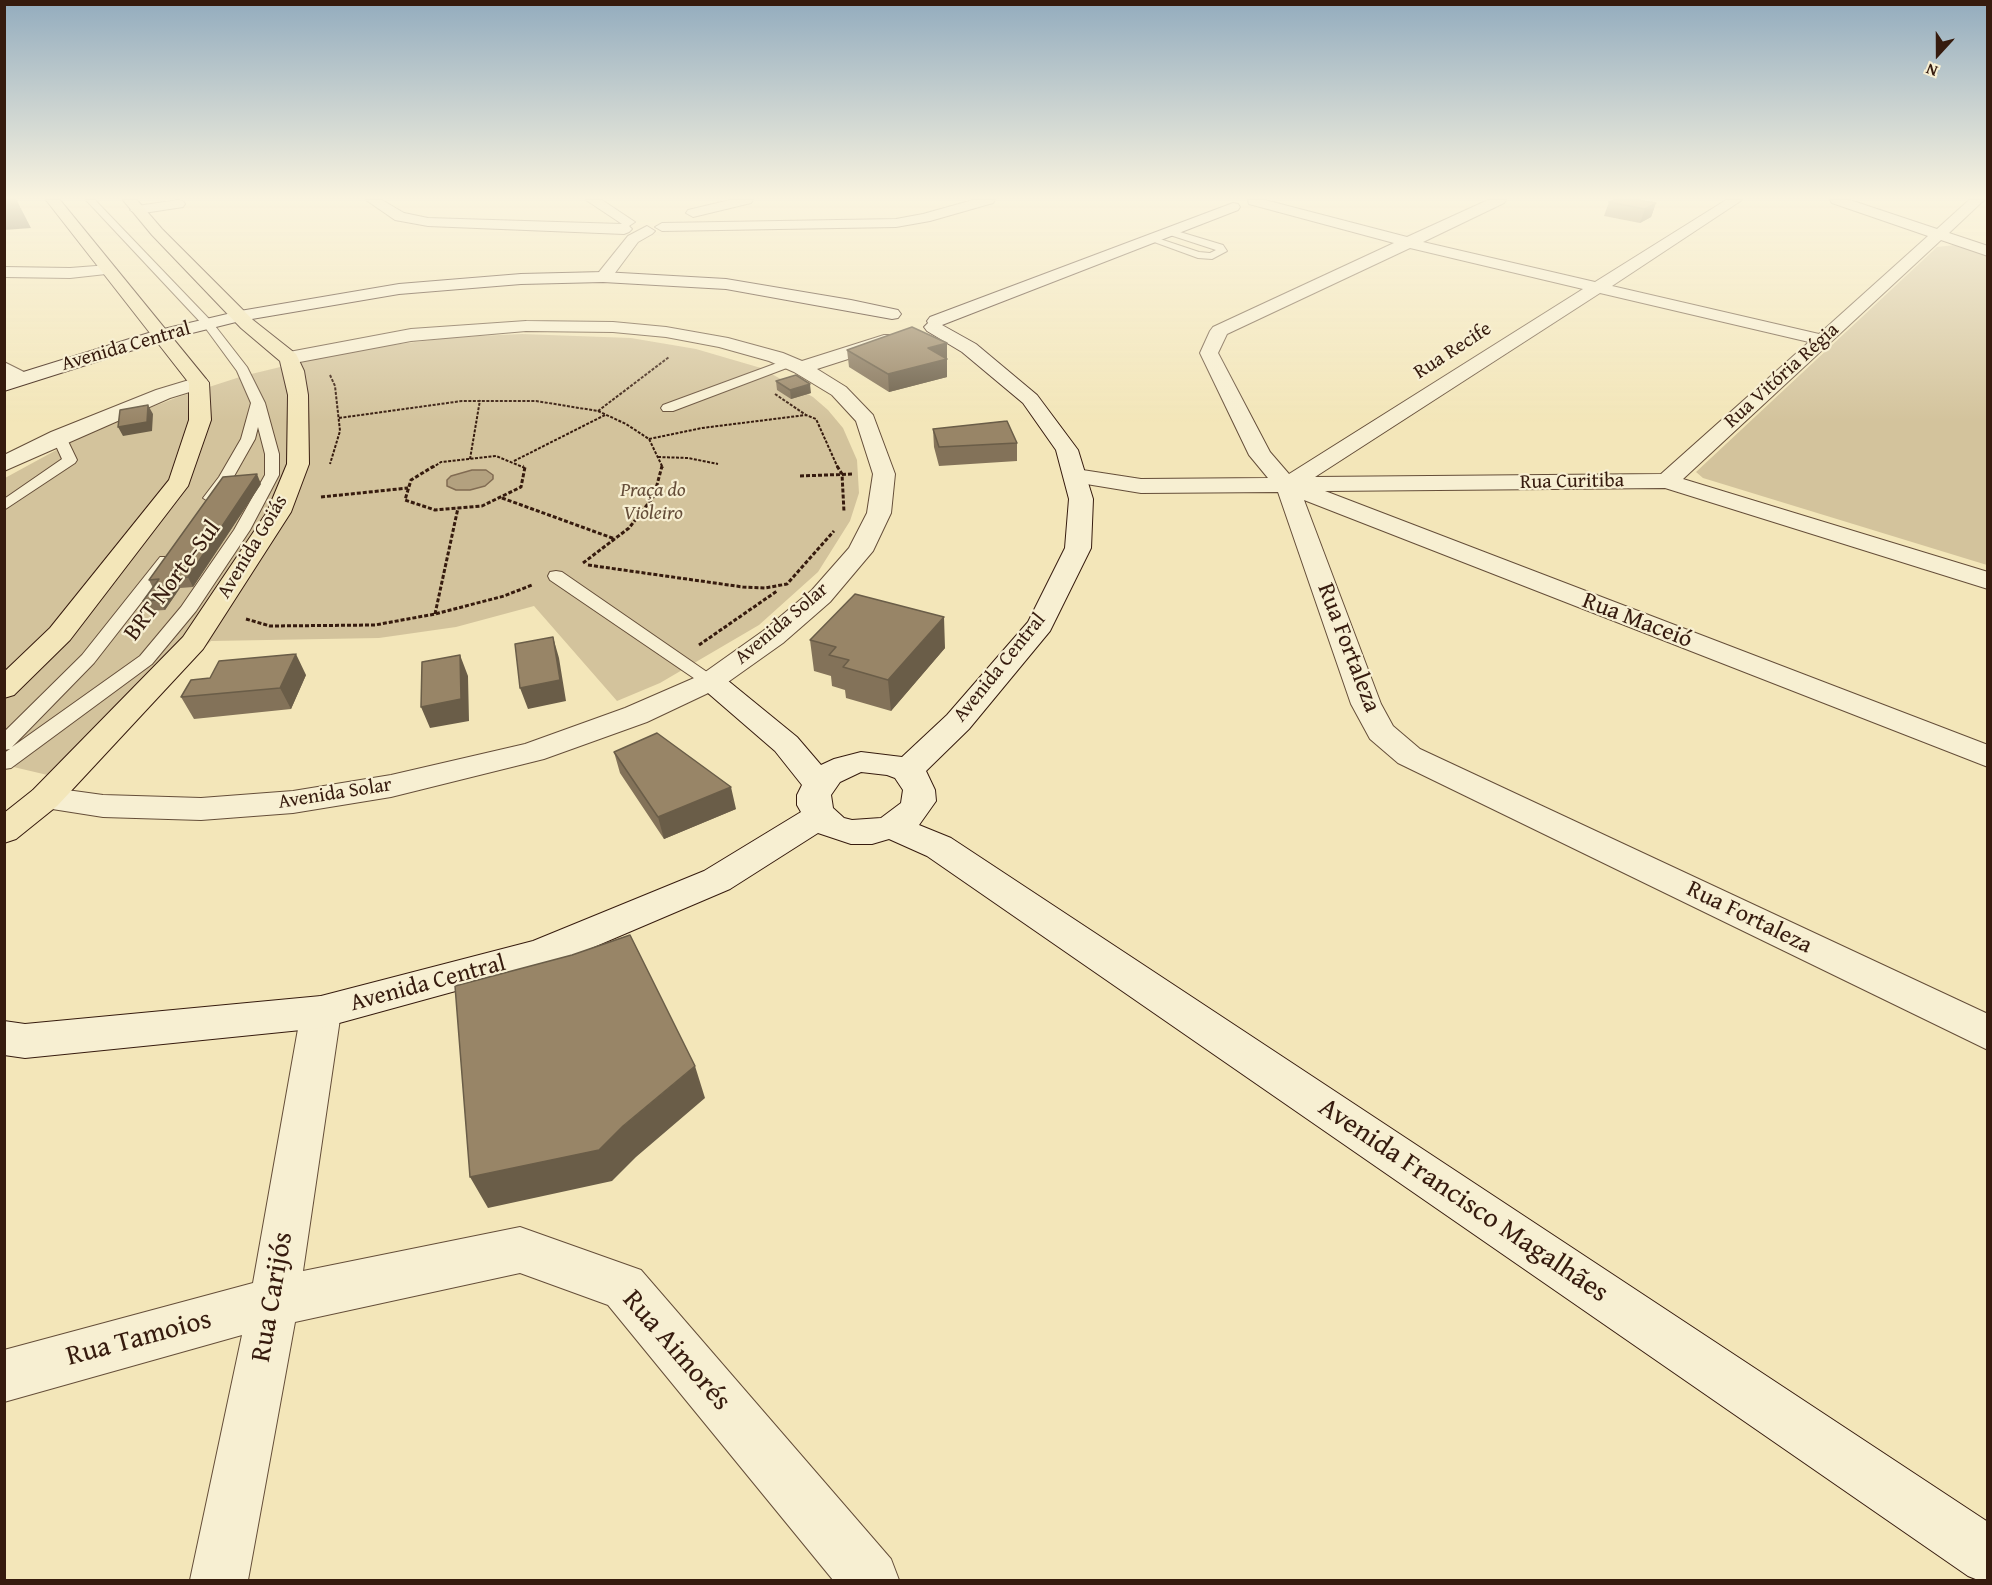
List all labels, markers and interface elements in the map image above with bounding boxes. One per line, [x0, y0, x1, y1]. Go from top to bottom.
north arrow [1908, 24, 1968, 84]
text: N [1922, 58, 1941, 84]
street label: Avenida Central [59, 317, 193, 377]
street label: Rua Recife [1410, 317, 1496, 385]
street label: Rua Vitória Régia [1720, 318, 1844, 434]
street label: Rua Curitiba [1520, 469, 1624, 495]
park label: Praça do Violeiro [620, 479, 686, 526]
street label: Avenida Goiás [213, 491, 293, 603]
street label: BRT Norte-Sul [118, 515, 228, 647]
street label: Avenida Solar [730, 578, 834, 670]
street label: Rua Fortaleza [1310, 579, 1386, 717]
street label: Rua Maceió [1578, 587, 1696, 655]
street label: Avenida Central [949, 609, 1051, 727]
street label: Avenida Solar [276, 773, 394, 815]
street label: Rua Fortaleza [1682, 875, 1816, 961]
street label: Avenida Central [347, 949, 509, 1019]
street label: Avenida Francisco Magalhães [1312, 1091, 1614, 1311]
street label: Rua Carijós [245, 1229, 301, 1365]
street label: Rua Aimorés [615, 1284, 737, 1418]
street label: Rua Tamoios [63, 1303, 215, 1375]

